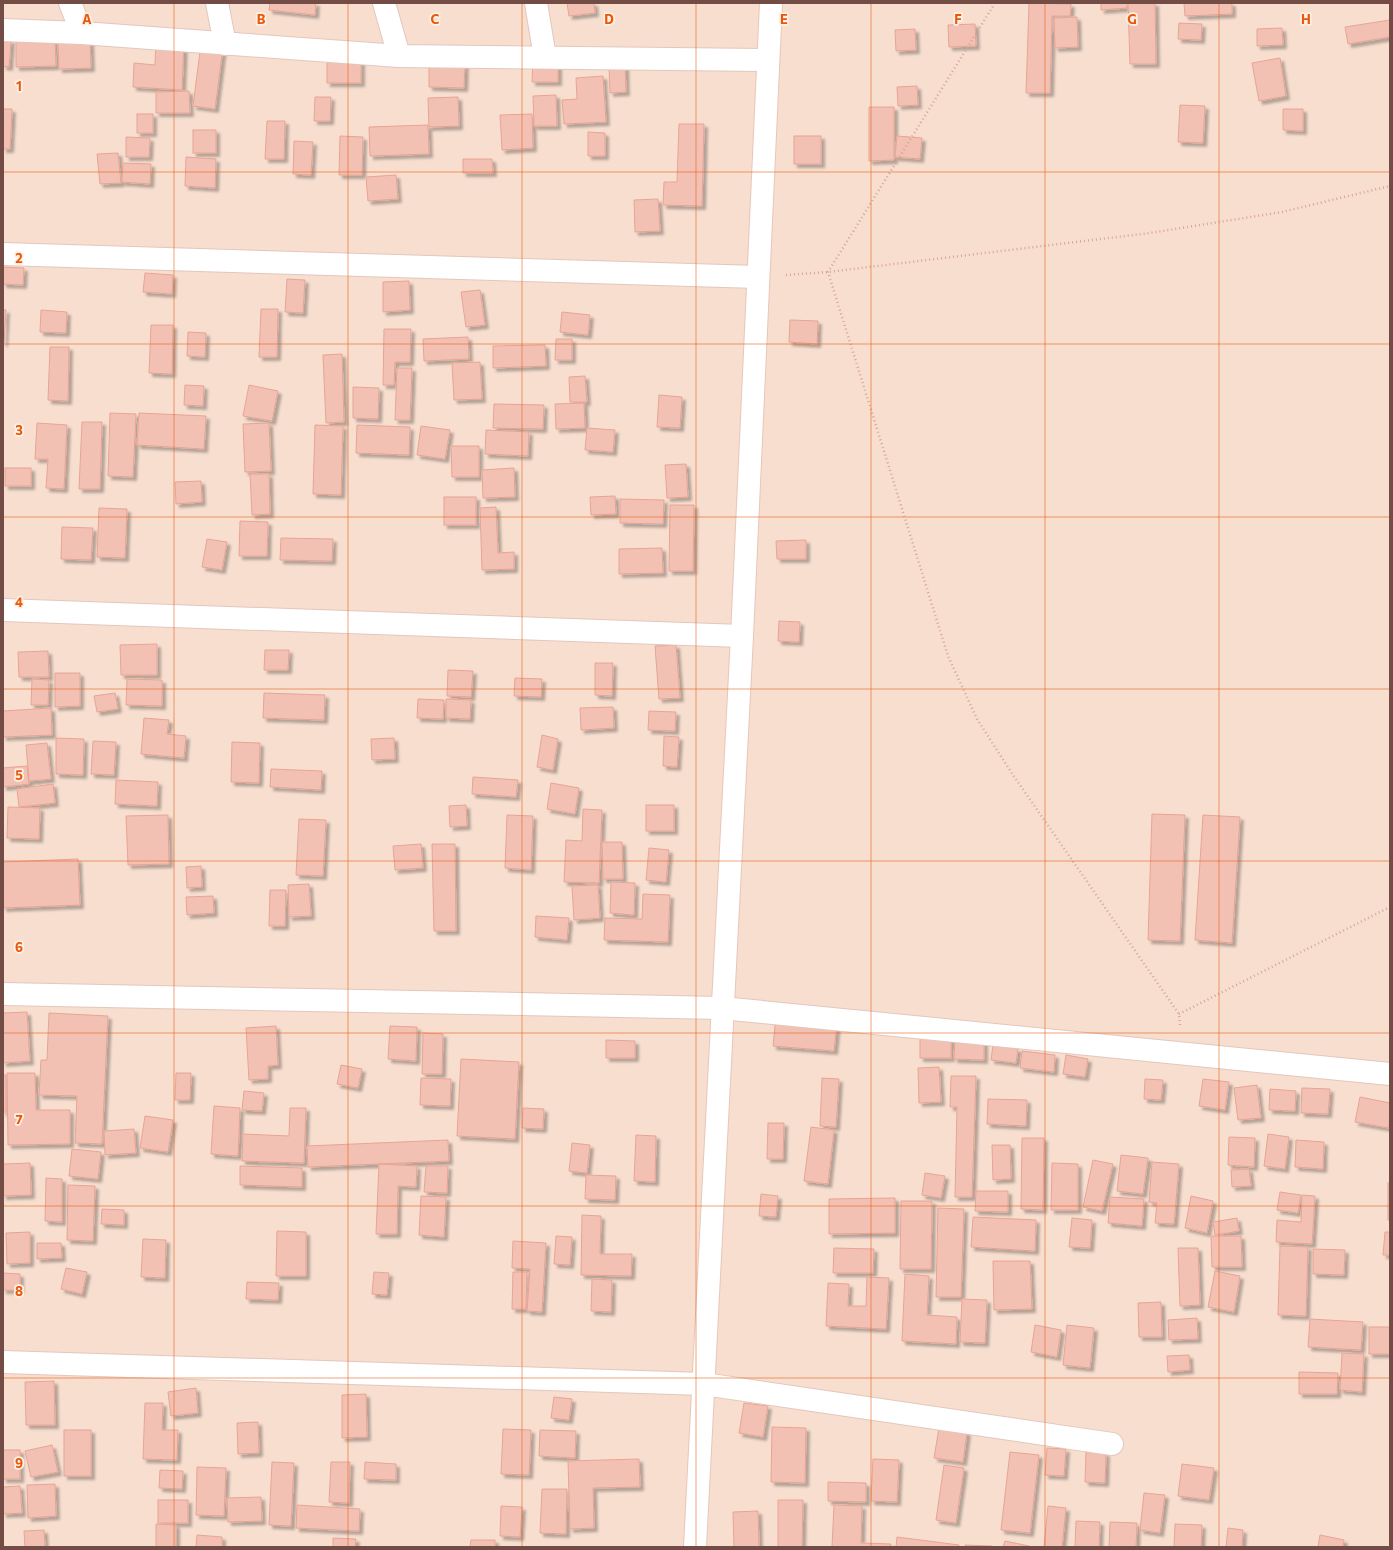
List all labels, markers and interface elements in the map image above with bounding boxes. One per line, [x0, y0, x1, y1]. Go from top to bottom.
text: A [82, 11, 92, 27]
text: B [257, 11, 266, 27]
text: C [431, 11, 440, 27]
text: D [604, 11, 614, 27]
text: E [780, 11, 788, 27]
text: F [954, 11, 962, 27]
text: G [1127, 11, 1137, 27]
text: H [1301, 11, 1311, 27]
text: 1 [16, 78, 22, 94]
text: 2 [15, 250, 23, 266]
text: 3 [15, 422, 23, 438]
text: 4 [15, 594, 23, 610]
text: 5 [15, 767, 23, 783]
text: 6 [15, 939, 23, 955]
text: 7 [15, 1111, 23, 1127]
text: 8 [15, 1283, 23, 1299]
text: 9 [15, 1455, 23, 1471]

